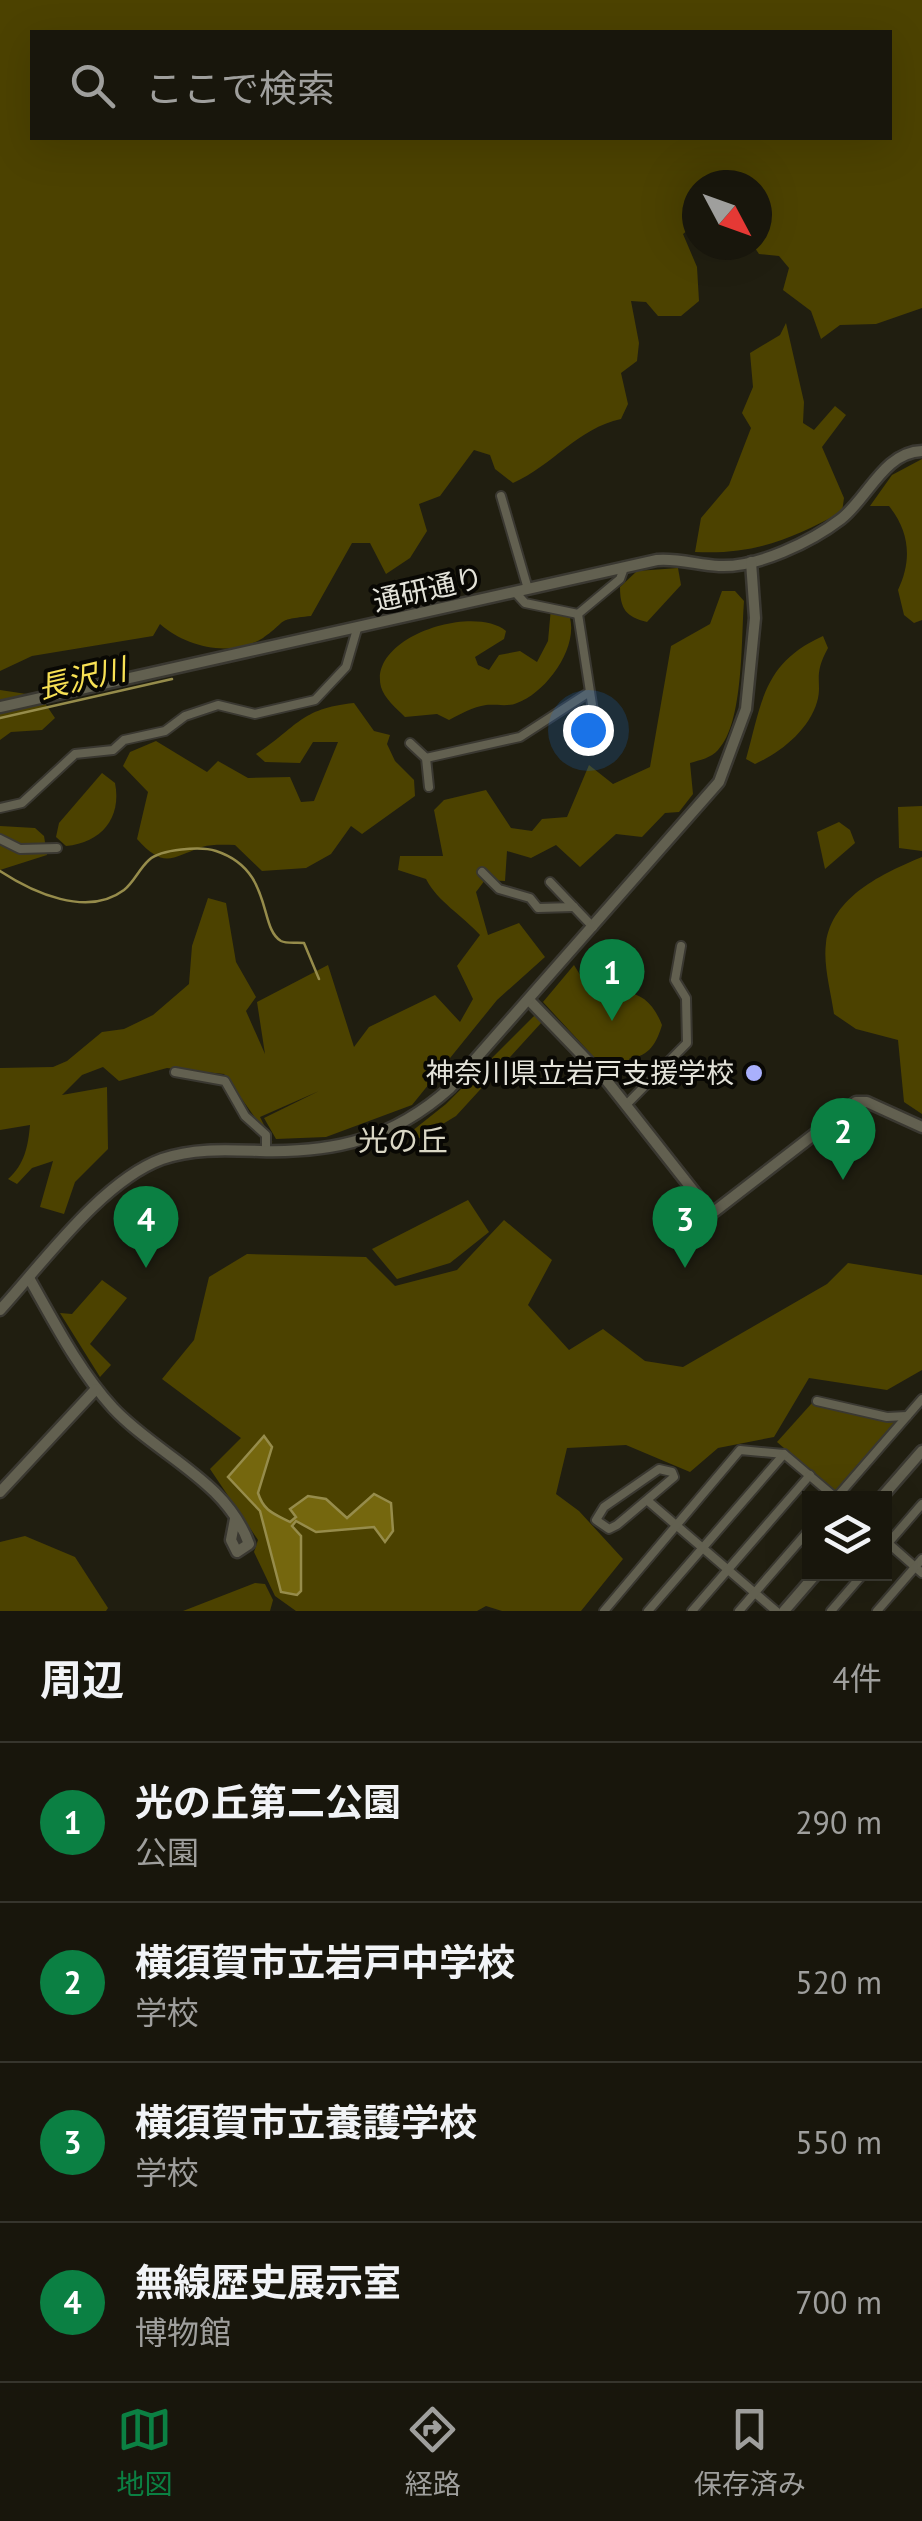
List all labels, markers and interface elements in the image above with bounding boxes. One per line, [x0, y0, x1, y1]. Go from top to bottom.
search box [30, 30, 892, 140]
icon: search [65, 58, 120, 113]
text: ここで検索 [145, 63, 335, 112]
north arrow [682, 170, 772, 260]
street label: 通研通り [369, 558, 487, 619]
water label: 長沢川 [33, 648, 133, 707]
your location [563, 705, 614, 756]
pin: 1 [580, 938, 644, 1021]
place label: 神奈川県立岩戸支援学校 [426, 1054, 734, 1091]
marker: 神奈川県立岩戸支援学校 [743, 1062, 765, 1084]
pin: 2 [810, 1098, 876, 1180]
district label: 光の丘 [358, 1120, 448, 1159]
pin: 4 [114, 1186, 178, 1268]
pin: 3 [652, 1186, 718, 1268]
map controls [802, 1491, 892, 1581]
button: layers [802, 1491, 892, 1581]
text: 周辺 [40, 1652, 124, 1707]
text: 4件 [833, 1657, 882, 1699]
text: 光の丘第二公園 [135, 1777, 401, 1826]
text: 1 [63, 1801, 82, 1843]
text: 290 m [795, 1801, 882, 1843]
text: 公園 [135, 1831, 199, 1873]
text: 横須賀市立岩戸中学校 [135, 1937, 515, 1986]
text: 2 [63, 1961, 82, 2003]
text: 520 m [795, 1961, 882, 2003]
text: 学校 [135, 1991, 199, 2033]
text: 横須賀市立養護学校 [135, 2097, 477, 2146]
text: 3 [63, 2121, 82, 2163]
text: 550 m [795, 2121, 882, 2163]
text: 学校 [135, 2151, 199, 2193]
text: 無線歴史展示室 [135, 2257, 401, 2306]
text: 4 [63, 2281, 82, 2323]
text: 700 m [795, 2281, 882, 2323]
text: 博物館 [135, 2311, 231, 2353]
tab: 地図 [116, 2402, 172, 2502]
tab: 経路 [405, 2402, 461, 2502]
tab: 保存済み [694, 2402, 806, 2502]

